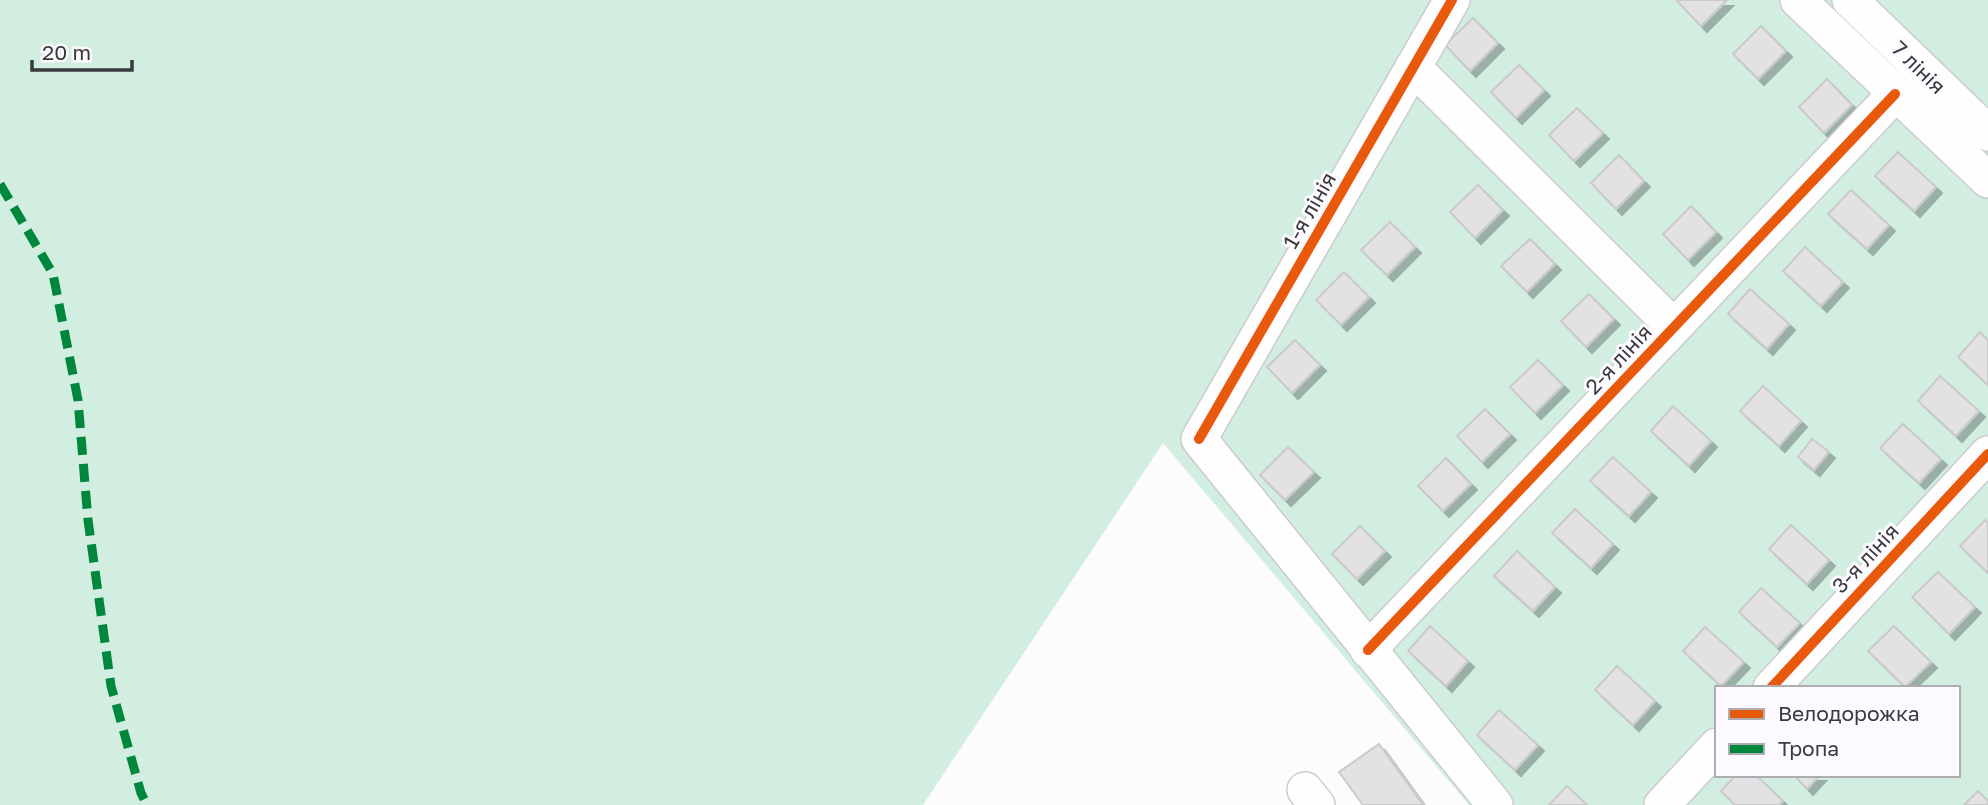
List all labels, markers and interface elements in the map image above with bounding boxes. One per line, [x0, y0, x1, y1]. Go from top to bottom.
scale bar [32, 28, 131, 72]
street label: 7 лінія [1887, 35, 1951, 99]
text: 20 m [42, 39, 91, 65]
street label: 1-я лінія [1277, 167, 1341, 253]
street label: 2-я лінія [1579, 319, 1657, 399]
street label: 3-я лінія [1826, 518, 1904, 598]
legend [1715, 686, 1960, 777]
text: Велодорожка [1778, 700, 1920, 726]
text: Тропа [1778, 735, 1839, 761]

